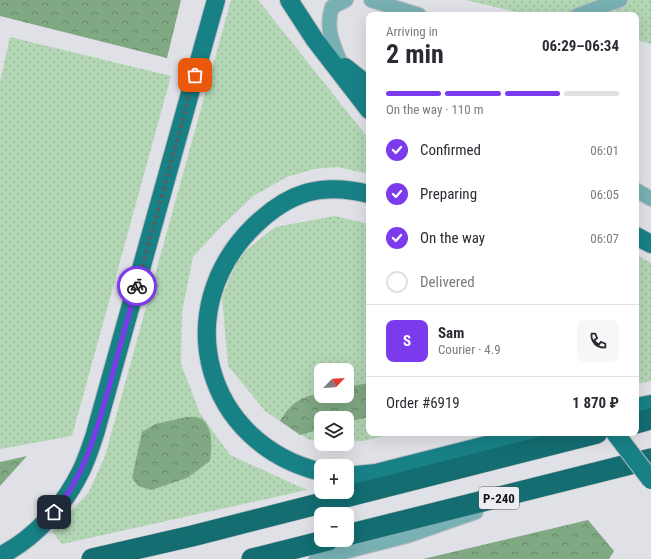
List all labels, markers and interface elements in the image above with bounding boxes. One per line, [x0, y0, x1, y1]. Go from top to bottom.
text: Arriving in [386, 24, 438, 39]
text: 06:29–06:34 [542, 37, 619, 55]
text: 2 min [386, 39, 444, 69]
pin [178, 58, 212, 92]
icon: bag [184, 64, 206, 86]
text: On the way · 110 m [386, 102, 483, 117]
icon: check [386, 139, 408, 161]
text: Confirmed [420, 141, 481, 159]
text: 06:01 [590, 143, 619, 158]
icon: check [386, 183, 408, 205]
text: Preparing [420, 185, 477, 203]
text: 06:05 [590, 187, 619, 202]
icon: check [386, 227, 408, 249]
text: On the way [420, 229, 485, 247]
text: 06:07 [590, 231, 619, 246]
courier [117, 266, 157, 306]
text: Delivered [420, 273, 475, 291]
icon: bike [126, 275, 148, 297]
button: phone [577, 320, 619, 362]
text: Sam [438, 324, 464, 342]
text: S [403, 332, 411, 350]
text: Courier · 4.9 [438, 342, 501, 357]
north arrow [314, 363, 354, 403]
map controls [314, 363, 354, 547]
text: Order #6919 [386, 394, 460, 412]
text: 1 870 ₽ [572, 394, 619, 412]
button: layers [314, 411, 354, 451]
button: + [314, 459, 354, 499]
road number: Р-240 [479, 487, 519, 509]
pin [37, 495, 71, 529]
icon: home [43, 501, 65, 523]
button: − [314, 507, 354, 547]

